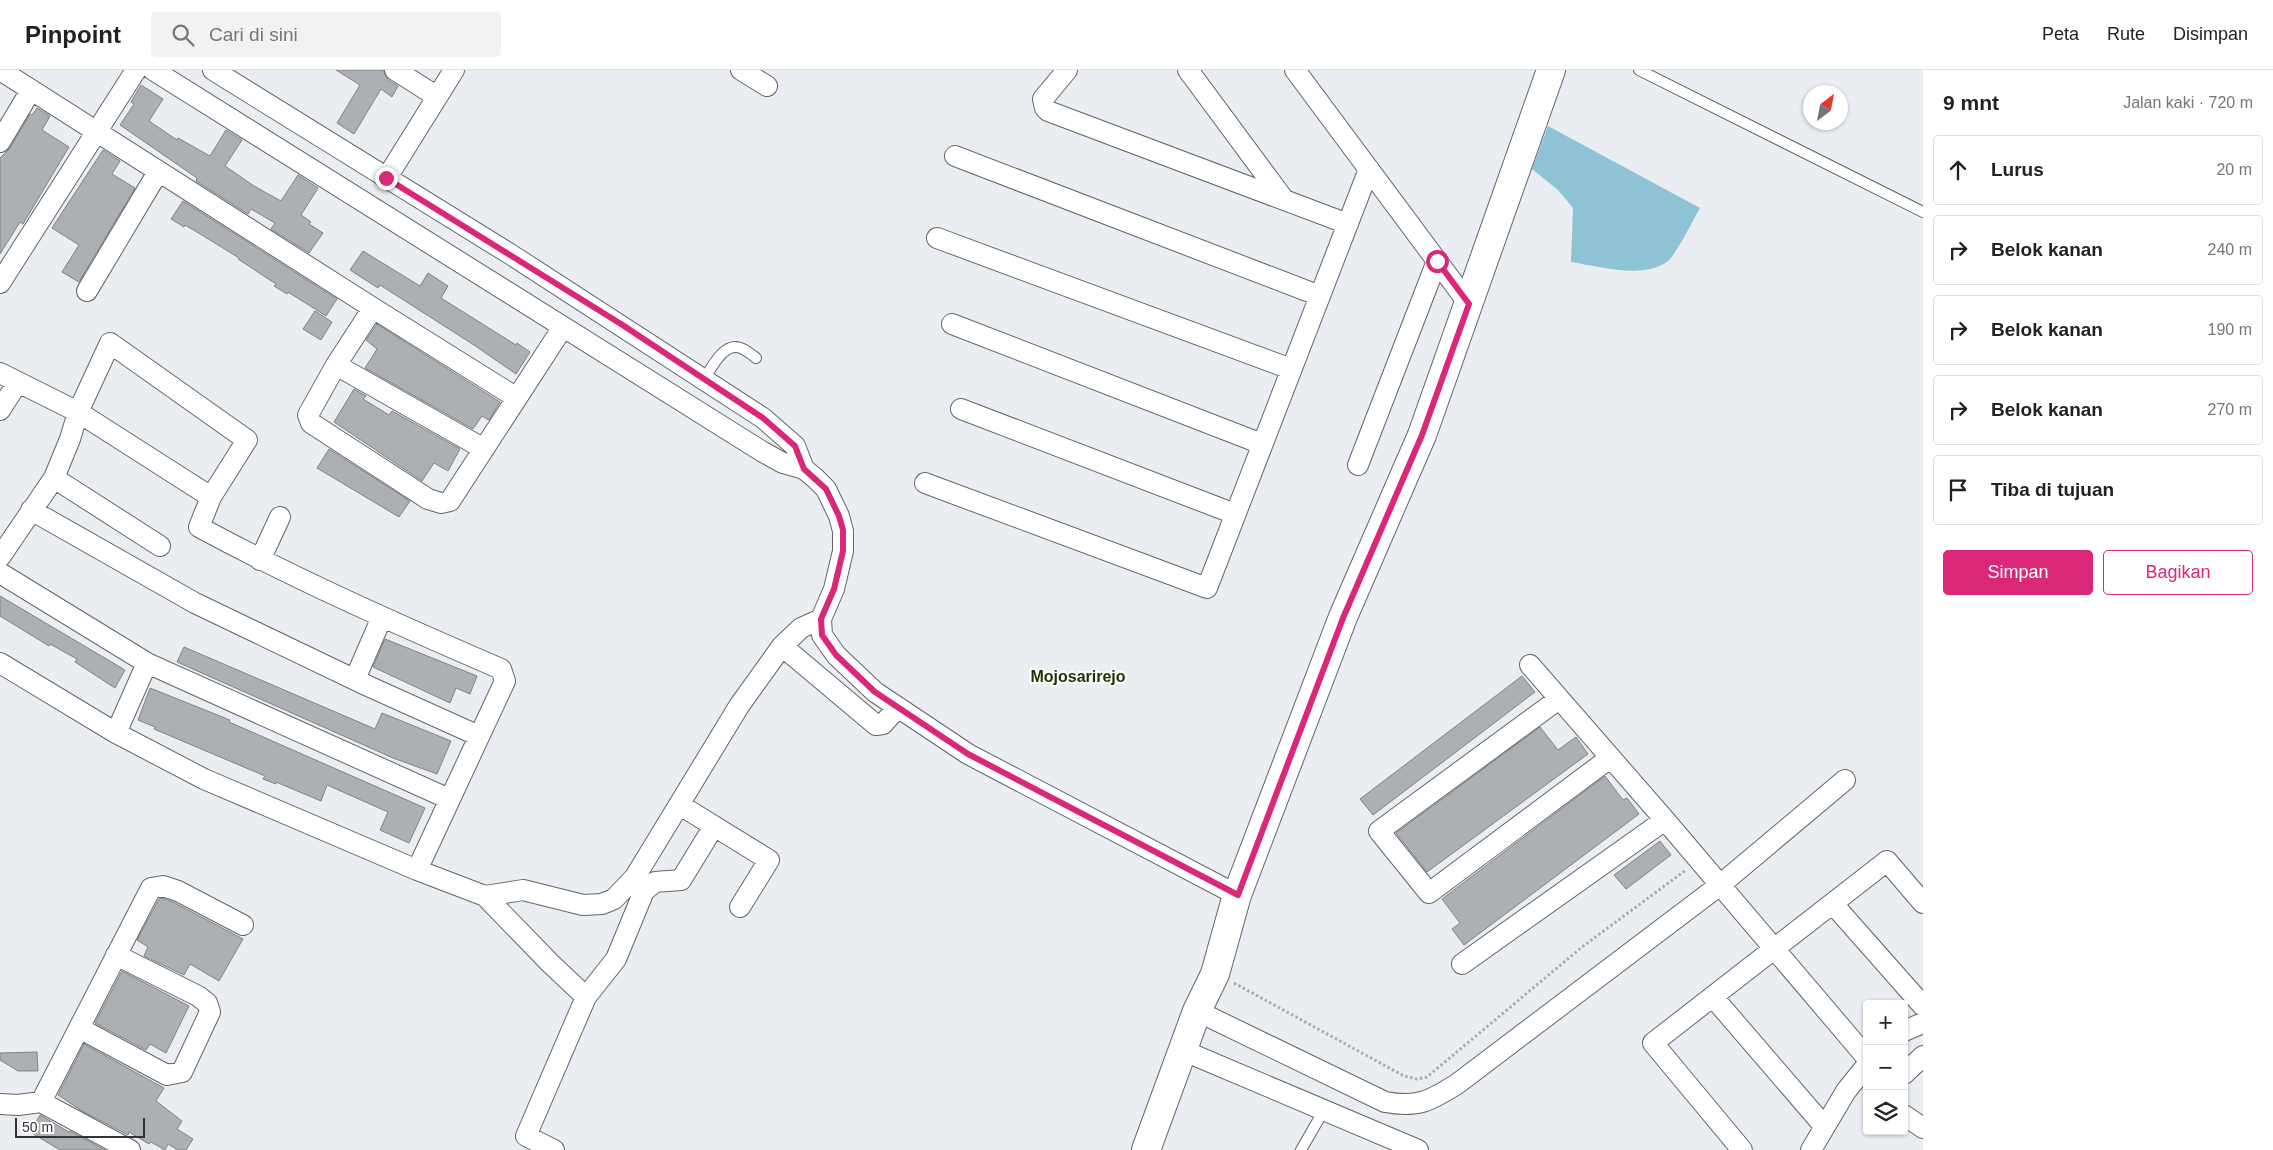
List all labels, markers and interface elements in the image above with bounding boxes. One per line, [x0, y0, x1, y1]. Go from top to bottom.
search box [151, 12, 501, 57]
text: Pinpoint [25, 21, 121, 48]
icon: search [169, 21, 197, 49]
text: Cari di sini [209, 24, 298, 45]
text: Peta [2042, 24, 2079, 44]
text: Rute [2107, 24, 2145, 44]
text: Disimpan [2173, 24, 2248, 44]
north arrow [1803, 85, 1848, 130]
text: 9 mnt [1943, 91, 1999, 114]
text: Jalan kaki · 720 m [2123, 94, 2253, 111]
icon: ahead [1944, 156, 1972, 184]
text: Lurus [1991, 159, 2044, 180]
text: 20 m [2216, 161, 2252, 178]
route end [375, 167, 398, 190]
icon: right [1944, 236, 1972, 264]
text: Belok kanan [1991, 239, 2103, 260]
text: 240 m [2208, 241, 2252, 258]
route start [1426, 250, 1449, 273]
icon: right [1944, 316, 1972, 344]
text: Belok kanan [1991, 319, 2103, 340]
text: 190 m [2208, 321, 2252, 338]
icon: right [1944, 396, 1972, 424]
text: Belok kanan [1991, 399, 2103, 420]
text: 270 m [2208, 401, 2252, 418]
icon: arrive [1944, 476, 1972, 504]
text: Tiba di tujuan [1991, 479, 2114, 500]
button: Simpan [1943, 550, 2093, 595]
button: Bagikan [2103, 550, 2253, 595]
district label: Mojosarirejo [1030, 668, 1126, 685]
map controls [1863, 1000, 1908, 1135]
button: + [1863, 1000, 1908, 1045]
button: − [1863, 1045, 1908, 1090]
button: layers [1863, 1090, 1908, 1135]
scale bar [15, 1115, 145, 1138]
text: 50 m [22, 1119, 53, 1135]

